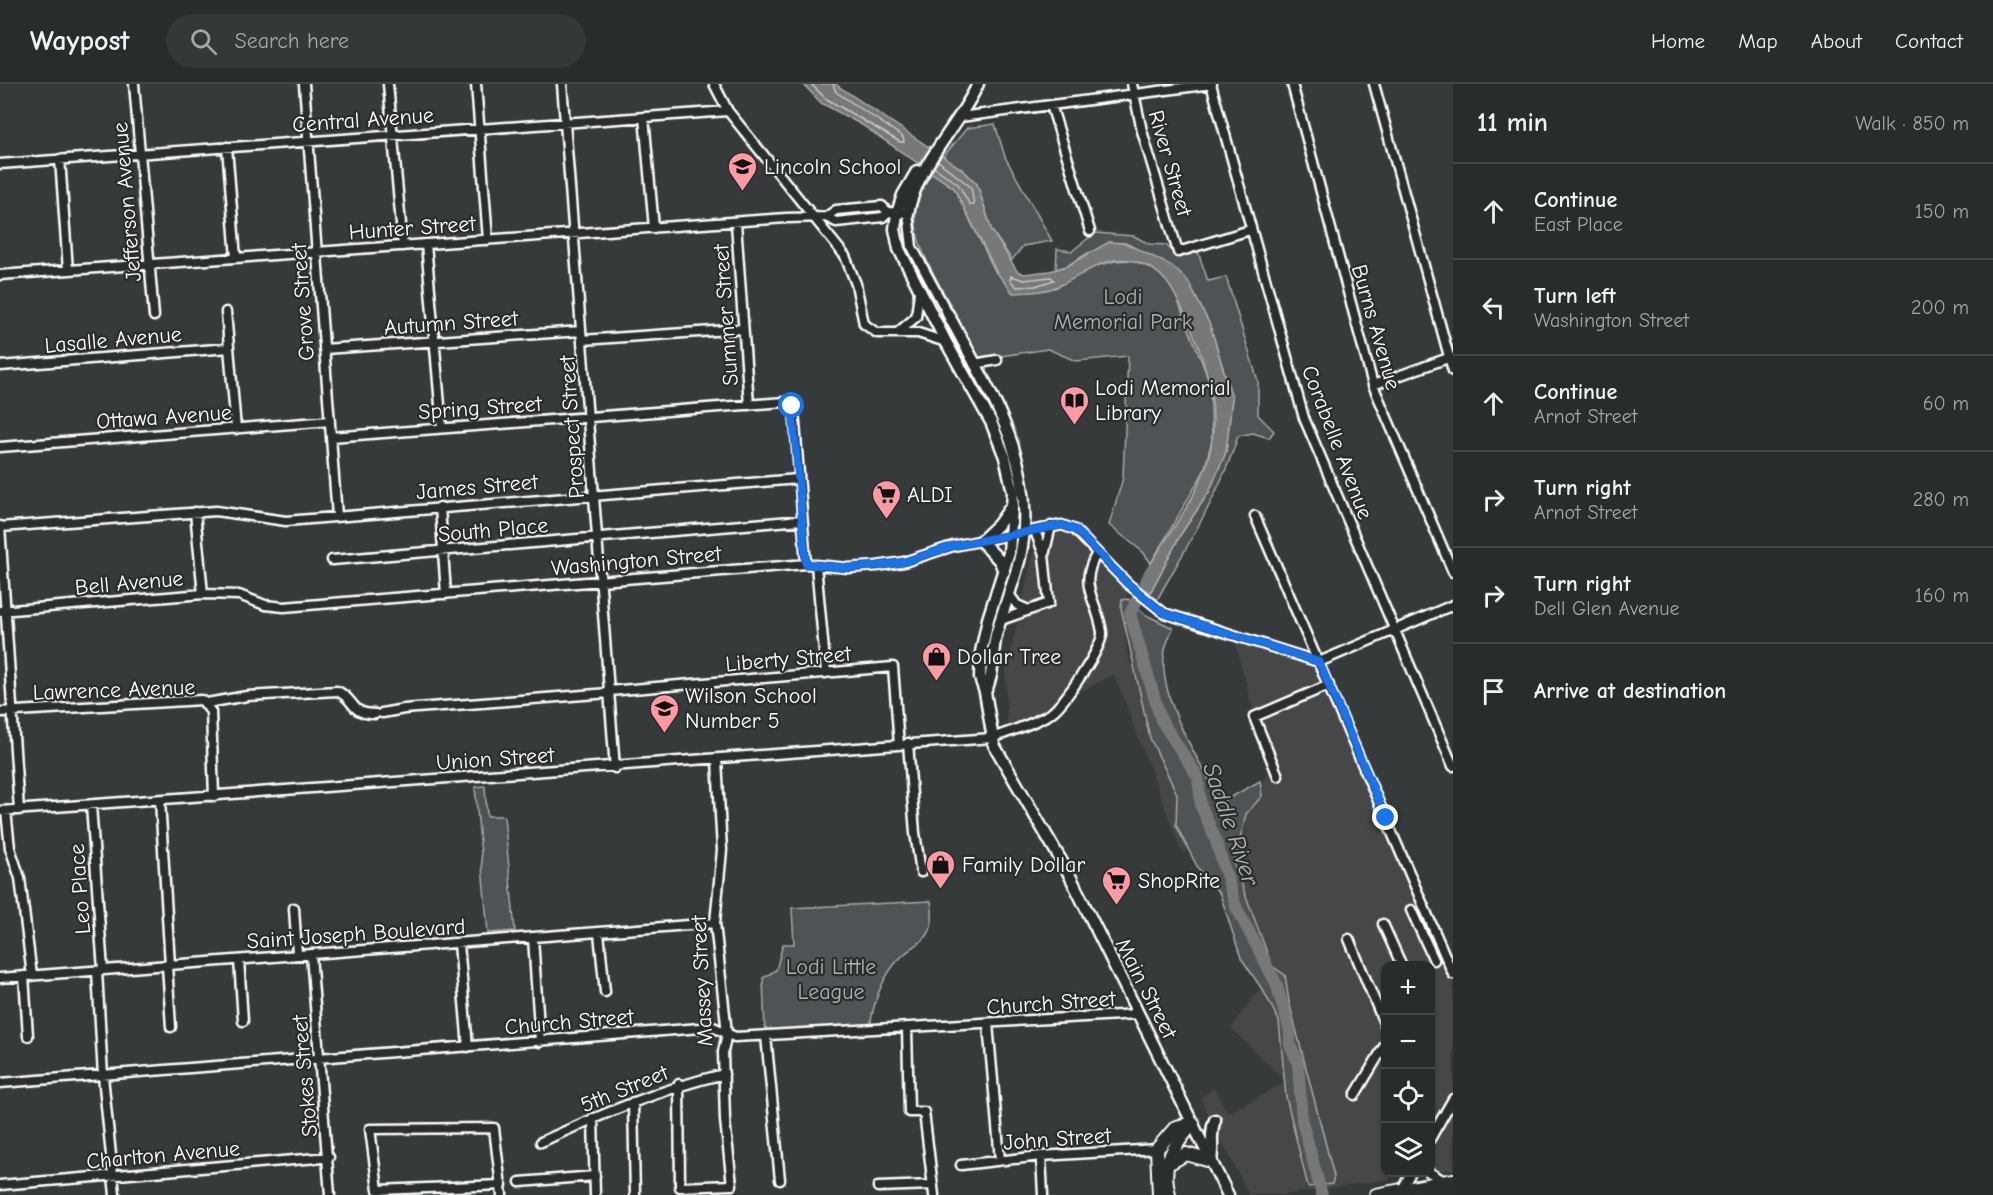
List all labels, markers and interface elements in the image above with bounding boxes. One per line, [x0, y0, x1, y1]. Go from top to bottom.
search box [166, 14, 586, 68]
text: Waypost [30, 25, 130, 57]
icon: search [187, 25, 220, 58]
text: Search here [235, 28, 349, 54]
text: Home [1651, 29, 1705, 53]
text: Map [1738, 29, 1778, 53]
text: About [1811, 29, 1862, 53]
text: Contact [1895, 29, 1963, 53]
street label: Central Avenue [291, 102, 435, 138]
street label: River Street [1143, 107, 1198, 220]
text: 11 min [1477, 108, 1548, 138]
text: Walk · 850 m [1855, 112, 1969, 135]
street label: Jefferson Avenue [107, 121, 147, 283]
school or university icon: Lincoln School [727, 150, 759, 192]
place label: Lincoln School [764, 154, 901, 180]
text: Continue [1534, 187, 1617, 213]
icon: ahead [1477, 195, 1510, 228]
text: 150 m [1915, 200, 1969, 223]
street label: Hunter Street [348, 211, 477, 245]
text: East Place [1534, 213, 1623, 236]
street label: Grove Street [286, 242, 320, 362]
street label: Summer Street [708, 243, 744, 387]
street label: Burns Avenue [1346, 262, 1406, 393]
text: Turn left [1534, 283, 1616, 309]
park label: Lodi Memorial Park [1054, 284, 1193, 335]
icon: left [1477, 291, 1510, 324]
text: 200 m [1911, 296, 1969, 319]
street label: Autumn Street [383, 305, 520, 341]
text: Washington Street [1534, 309, 1689, 332]
street label: Lasalle Avenue [44, 321, 183, 359]
street label: Prospect Street [554, 354, 590, 499]
street label: Corabelle Avenue [1296, 362, 1378, 523]
place label: Lodi Memorial Library [1095, 375, 1230, 426]
text: Continue [1534, 379, 1617, 405]
library icon: Lodi Memorial Library [1058, 384, 1090, 426]
icon: ahead [1477, 387, 1510, 420]
street label: Spring Street [417, 391, 543, 425]
route start [778, 392, 804, 418]
text: 60 m [1923, 392, 1969, 415]
street label: Ottawa Avenue [95, 399, 233, 435]
text: Arnot Street [1534, 405, 1638, 428]
street label: James Street [415, 469, 540, 505]
text: Turn right [1534, 475, 1631, 501]
supermarket icon: ALDI [870, 478, 902, 520]
place label: ALDI [907, 482, 953, 508]
icon: right [1477, 483, 1510, 516]
text: 280 m [1913, 488, 1969, 511]
text: Arnot Street [1534, 501, 1638, 524]
street label: South Place [437, 512, 549, 548]
street label: Washington Street [550, 541, 723, 581]
street label: Bell Avenue [74, 565, 184, 601]
text: Turn right [1534, 571, 1631, 597]
icon: right [1477, 579, 1510, 612]
text: 160 m [1915, 584, 1969, 607]
text: Dell Glen Avenue [1534, 597, 1679, 620]
street label: Liberty Street [724, 640, 853, 677]
shop icon: Dollar Tree [920, 640, 952, 682]
place label: Dollar Tree [957, 644, 1061, 670]
street label: Lawrence Avenue [32, 674, 196, 706]
icon: arrive [1477, 675, 1510, 708]
text: Arrive at destination [1534, 678, 1726, 704]
place label: Wilson School Number 5 [685, 683, 817, 734]
school or university icon: Wilson School Number 5 [648, 692, 680, 734]
street label: Union Street [435, 742, 556, 776]
water label: Saddle River [1197, 759, 1265, 890]
route end [1372, 804, 1398, 830]
street label: Leo Place [64, 843, 96, 935]
shop icon: Family Dollar [925, 848, 957, 890]
place label: Family Dollar [962, 852, 1085, 878]
supermarket icon: ShopRite [1101, 864, 1133, 906]
place label: ShopRite [1138, 868, 1220, 894]
street label: Saint Joseph Boulevard [246, 913, 466, 955]
street label: Massey Street [686, 914, 718, 1047]
street label: Main Street [1110, 934, 1183, 1044]
park label: Lodi Little League [786, 954, 876, 1005]
map controls [1381, 961, 1435, 1177]
button: + [1381, 961, 1435, 1015]
street label: Church Street [986, 985, 1117, 1020]
street label: Church Street [503, 1003, 635, 1041]
street label: Stokes Street [287, 1013, 323, 1138]
button: − [1381, 1015, 1435, 1069]
street label: 5th Street [577, 1059, 673, 1118]
button: locate [1381, 1069, 1435, 1123]
street label: John Street [1002, 1122, 1113, 1156]
button: layers [1381, 1123, 1435, 1177]
street label: Charlton Avenue [85, 1135, 241, 1175]

